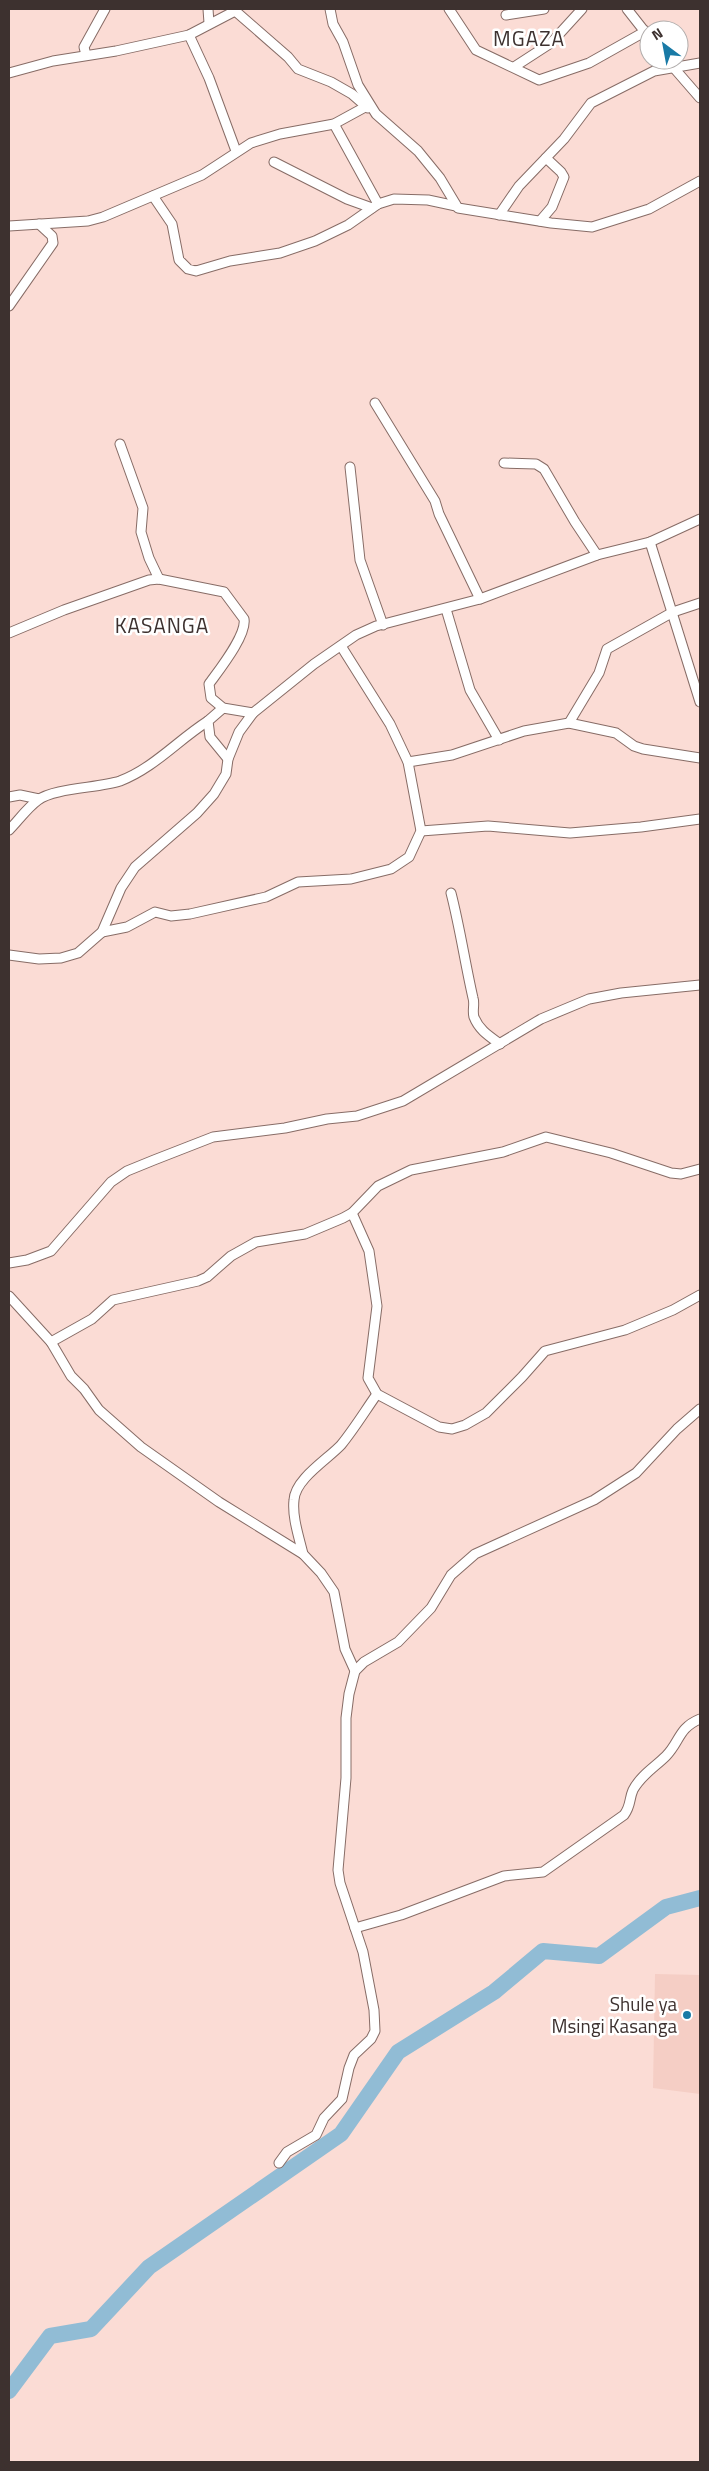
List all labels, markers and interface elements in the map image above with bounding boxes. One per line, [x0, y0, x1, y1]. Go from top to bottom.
north arrow [639, 20, 689, 70]
district label: MGAZA [493, 22, 565, 54]
text: N [647, 22, 667, 45]
district label: KASANGA [115, 609, 209, 641]
place label: Shule ya Msingi Kasanga [552, 1989, 677, 2040]
marker: Shule ya Msingi Kasanga [681, 2009, 693, 2021]

